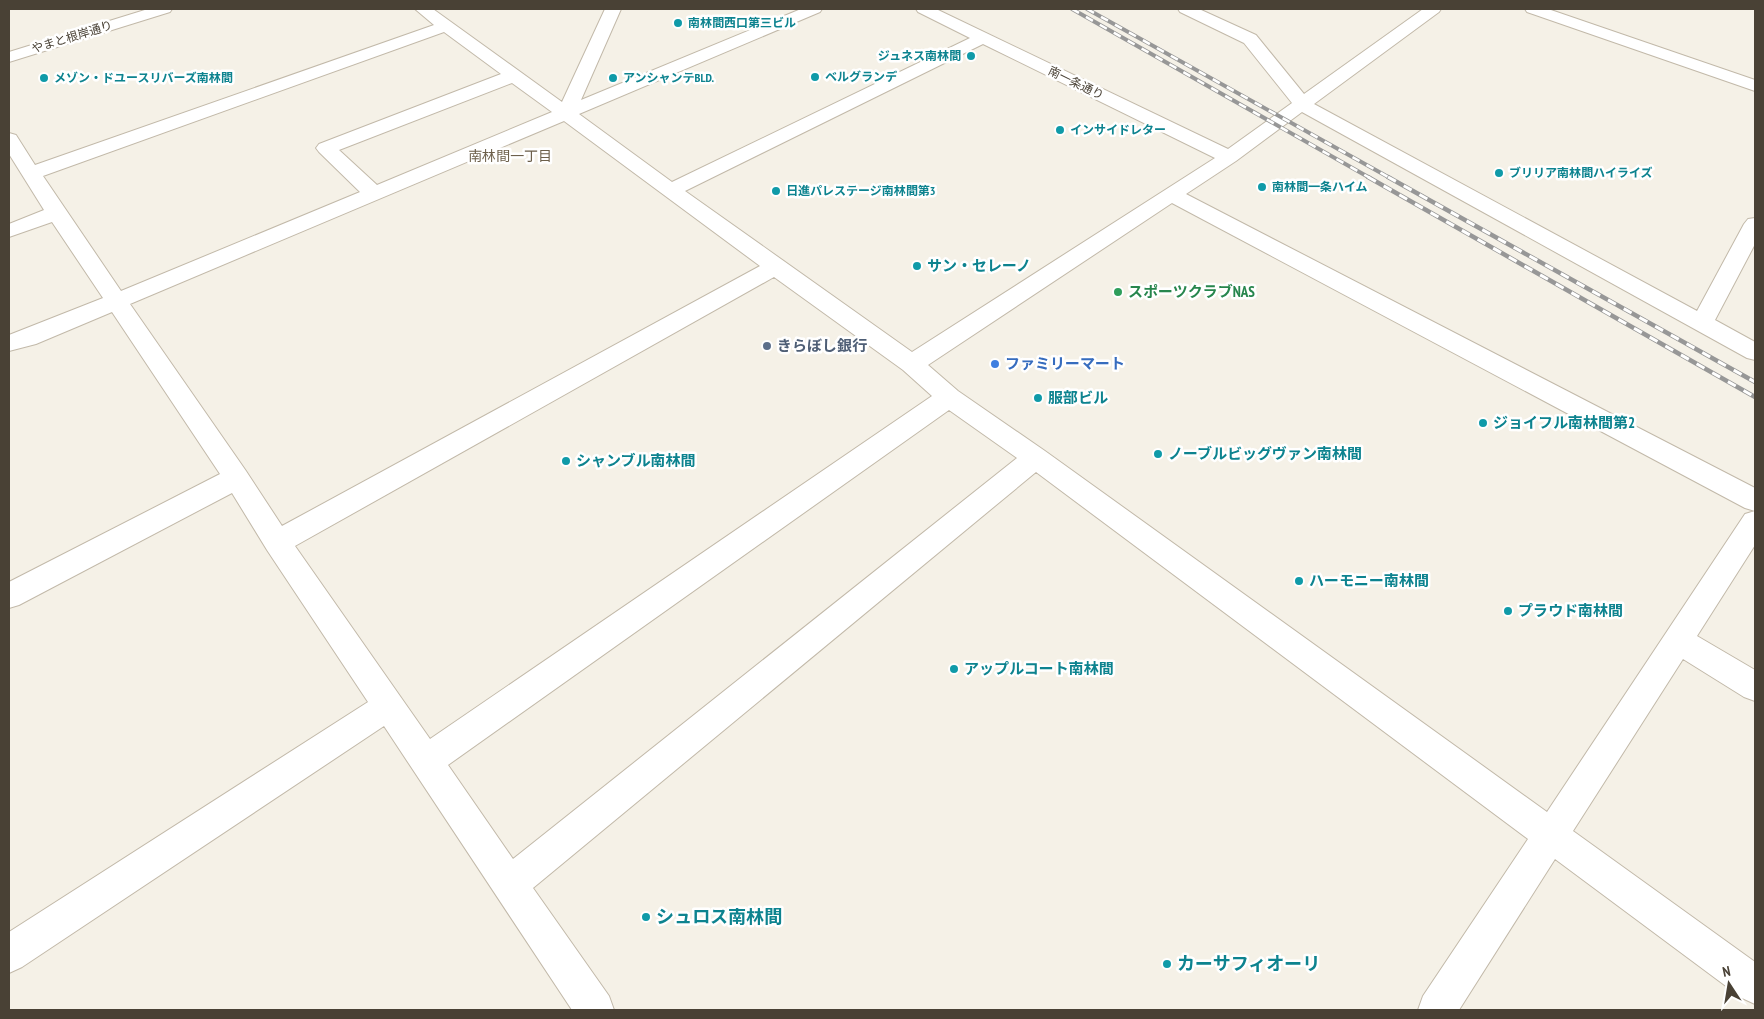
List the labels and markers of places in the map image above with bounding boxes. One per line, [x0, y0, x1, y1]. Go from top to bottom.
place label: 南林間西口第三ビル [688, 15, 796, 30]
marker: 南林間西口第三ビル [672, 17, 684, 29]
place label: ジュネス南林間 [878, 48, 961, 63]
marker: ジュネス南林間 [965, 50, 977, 62]
place label: ベルグランデ [825, 69, 898, 84]
place label: メゾン・ドユースリバーズ南林間 [54, 70, 233, 85]
place label: アンシャンテBLD. [623, 70, 715, 85]
marker: ベルグランデ [809, 71, 821, 83]
marker: メゾン・ドユースリバーズ南林間 [38, 72, 50, 84]
marker: アンシャンテBLD. [607, 72, 619, 84]
place label: インサイドレター [1070, 122, 1166, 137]
marker: インサイドレター [1054, 124, 1066, 136]
place label: ブリリア南林間ハイライズ [1509, 165, 1652, 180]
marker: ブリリア南林間ハイライズ [1493, 167, 1505, 179]
place label: 南林間一条ハイム [1272, 179, 1368, 194]
marker: 南林間一条ハイム [1256, 181, 1268, 193]
place label: 日進パレステージ南林間第3 [786, 183, 936, 198]
marker: 日進パレステージ南林間第3 [770, 185, 782, 197]
place label: サン・セレーノ [927, 256, 1031, 275]
marker: サン・セレーノ [911, 260, 923, 272]
place label: スポーツクラブNAS [1128, 282, 1255, 301]
marker: スポーツクラブNAS [1112, 286, 1124, 298]
place label: きらぼし銀行 [777, 336, 867, 355]
marker: きらぼし銀行 [761, 340, 773, 352]
place label: ファミリーマート [1005, 354, 1125, 373]
marker: ファミリーマート [989, 358, 1001, 370]
place label: 服部ビル [1048, 388, 1108, 407]
marker: 服部ビル [1032, 392, 1044, 404]
place label: ジョイフル南林間第2 [1493, 413, 1635, 432]
marker: ジョイフル南林間第2 [1477, 417, 1489, 429]
place label: ノーブルビッグヴァン南林間 [1168, 444, 1362, 463]
marker: ノーブルビッグヴァン南林間 [1152, 448, 1164, 460]
place label: シャンブル南林間 [576, 451, 696, 470]
marker: シャンブル南林間 [560, 455, 572, 467]
place label: ハーモニー南林間 [1309, 571, 1429, 590]
marker: ハーモニー南林間 [1293, 575, 1305, 587]
place label: プラウド南林間 [1518, 601, 1623, 620]
marker: プラウド南林間 [1502, 605, 1514, 617]
place label: アップルコート南林間 [964, 659, 1114, 678]
marker: アップルコート南林間 [948, 663, 960, 675]
place label: シュロス南林間 [656, 905, 782, 928]
marker: シュロス南林間 [640, 911, 652, 923]
place label: カーサフィオーリ [1177, 952, 1320, 975]
marker: カーサフィオーリ [1161, 958, 1173, 970]

